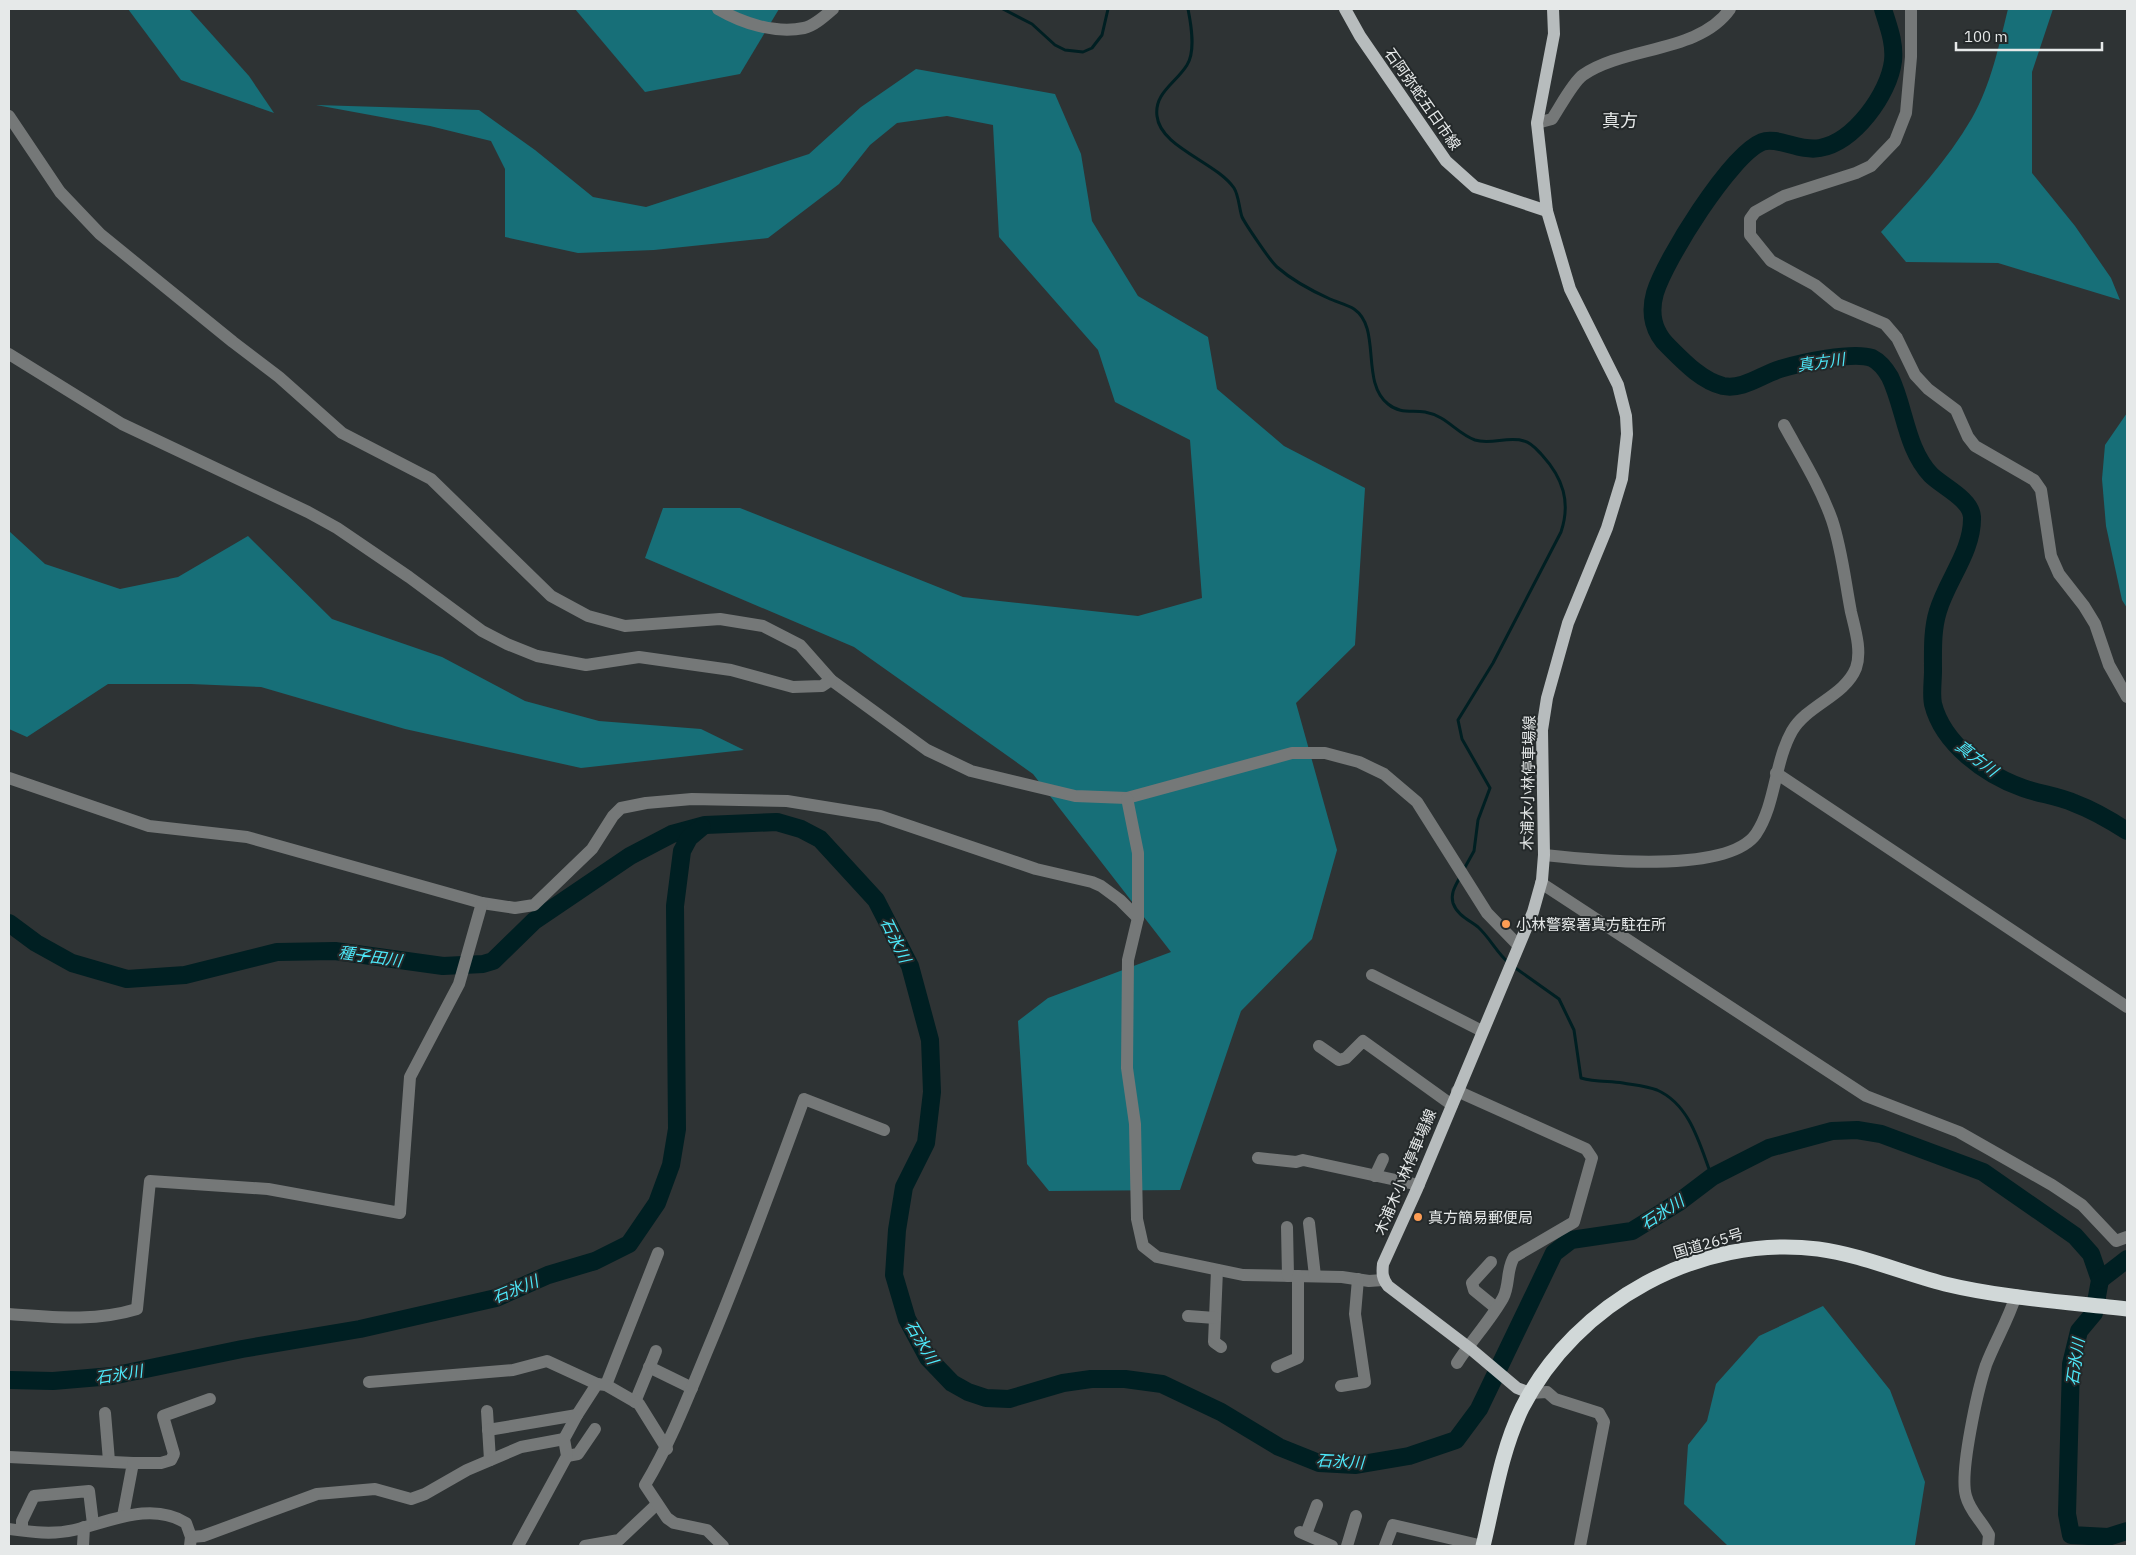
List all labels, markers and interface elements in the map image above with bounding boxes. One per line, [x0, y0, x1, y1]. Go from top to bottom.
scale bar [1956, 20, 2102, 52]
text: 100 m [1964, 27, 2008, 46]
street label: 石阿弥蛇五日市線 [1381, 44, 1465, 154]
district label: 真方 [1602, 109, 1638, 132]
water label: 真方川 [1796, 348, 1848, 375]
street label: 木浦木小林停車場線 [1517, 715, 1539, 851]
water label: 真方川 [1952, 736, 2004, 782]
water label: 石氷川 [876, 914, 916, 968]
place label: 小林警察署真方駐在所 [1516, 915, 1666, 934]
marker: 小林警察署真方駐在所 [1500, 918, 1512, 930]
water label: 種子田川 [337, 942, 405, 971]
street label: 木浦木小林停車場線 [1370, 1106, 1440, 1238]
water label: 石氷川 [1636, 1189, 1689, 1233]
place label: 真方簡易郵便局 [1428, 1208, 1533, 1227]
marker: 真方簡易郵便局 [1412, 1211, 1424, 1223]
street label: 国道265号 [1671, 1224, 1745, 1262]
water label: 石氷川 [489, 1270, 543, 1307]
water label: 石氷川 [901, 1316, 944, 1369]
water label: 石氷川 [2062, 1335, 2089, 1387]
water label: 石氷川 [94, 1360, 146, 1388]
water label: 石氷川 [1316, 1450, 1366, 1472]

